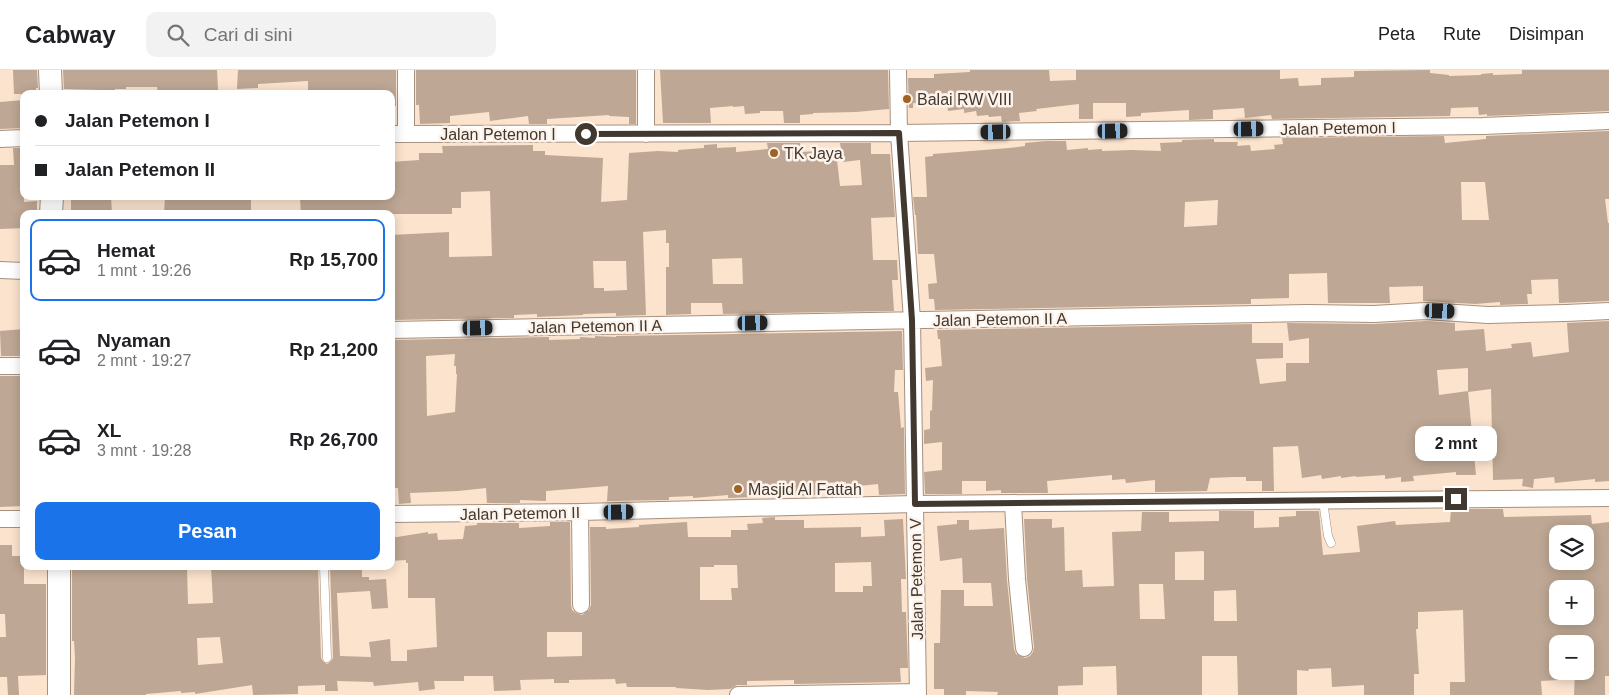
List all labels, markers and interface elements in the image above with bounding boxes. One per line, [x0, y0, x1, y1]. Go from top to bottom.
search box [146, 12, 496, 57]
text: Cabway [25, 21, 116, 48]
icon: search [164, 21, 192, 49]
text: Cari di sini [204, 24, 292, 45]
text: Peta [1378, 24, 1415, 44]
text: Rute [1443, 24, 1481, 44]
text: Disimpan [1509, 24, 1584, 44]
place label: Balai RW VIII [917, 91, 1012, 108]
marker: Balai RW VIII [901, 93, 913, 105]
text: Jalan Petemon I [65, 110, 210, 131]
street label: Jalan Petemon I [1280, 119, 1396, 138]
car [1233, 121, 1264, 137]
route start [575, 123, 597, 145]
car [1097, 123, 1128, 139]
car [980, 124, 1011, 140]
street label: Jalan Petemon I [440, 126, 556, 143]
place label: TK Jaya [784, 145, 843, 162]
marker: TK Jaya [768, 147, 780, 159]
text: Jalan Petemon II [65, 159, 215, 180]
icon: car [37, 238, 82, 283]
text: Hemat [97, 240, 155, 261]
text: Rp 15,700 [289, 249, 378, 270]
text: 1 mnt · 19:26 [97, 262, 191, 279]
car [1424, 303, 1455, 319]
street label: Jalan Petemon II A [933, 310, 1068, 329]
car [737, 315, 768, 331]
street label: Jalan Petemon II A [528, 317, 663, 336]
car [462, 320, 493, 336]
icon: car [37, 328, 82, 373]
text: Nyaman [97, 330, 171, 351]
text: Rp 21,200 [289, 339, 378, 360]
text: 2 mnt · 19:27 [97, 352, 191, 369]
icon: car [37, 418, 82, 463]
text: XL [97, 420, 121, 441]
callout: 2 mnt [1415, 426, 1497, 462]
text: Rp 26,700 [289, 429, 378, 450]
text: 2 mnt [1435, 435, 1477, 452]
text: 3 mnt · 19:28 [97, 442, 191, 459]
place label: Masjid Al Fattah [748, 481, 862, 498]
marker: Masjid Al Fattah [732, 483, 744, 495]
route end [1445, 488, 1467, 510]
button: Pesan [35, 502, 380, 560]
street label: Jalan Petemon II [460, 504, 580, 523]
car [603, 504, 634, 520]
street label: Jalan Petemon V [907, 518, 926, 640]
map controls [1549, 525, 1594, 680]
button: layers [1549, 525, 1594, 570]
button: + [1549, 580, 1594, 625]
button: − [1549, 635, 1594, 680]

